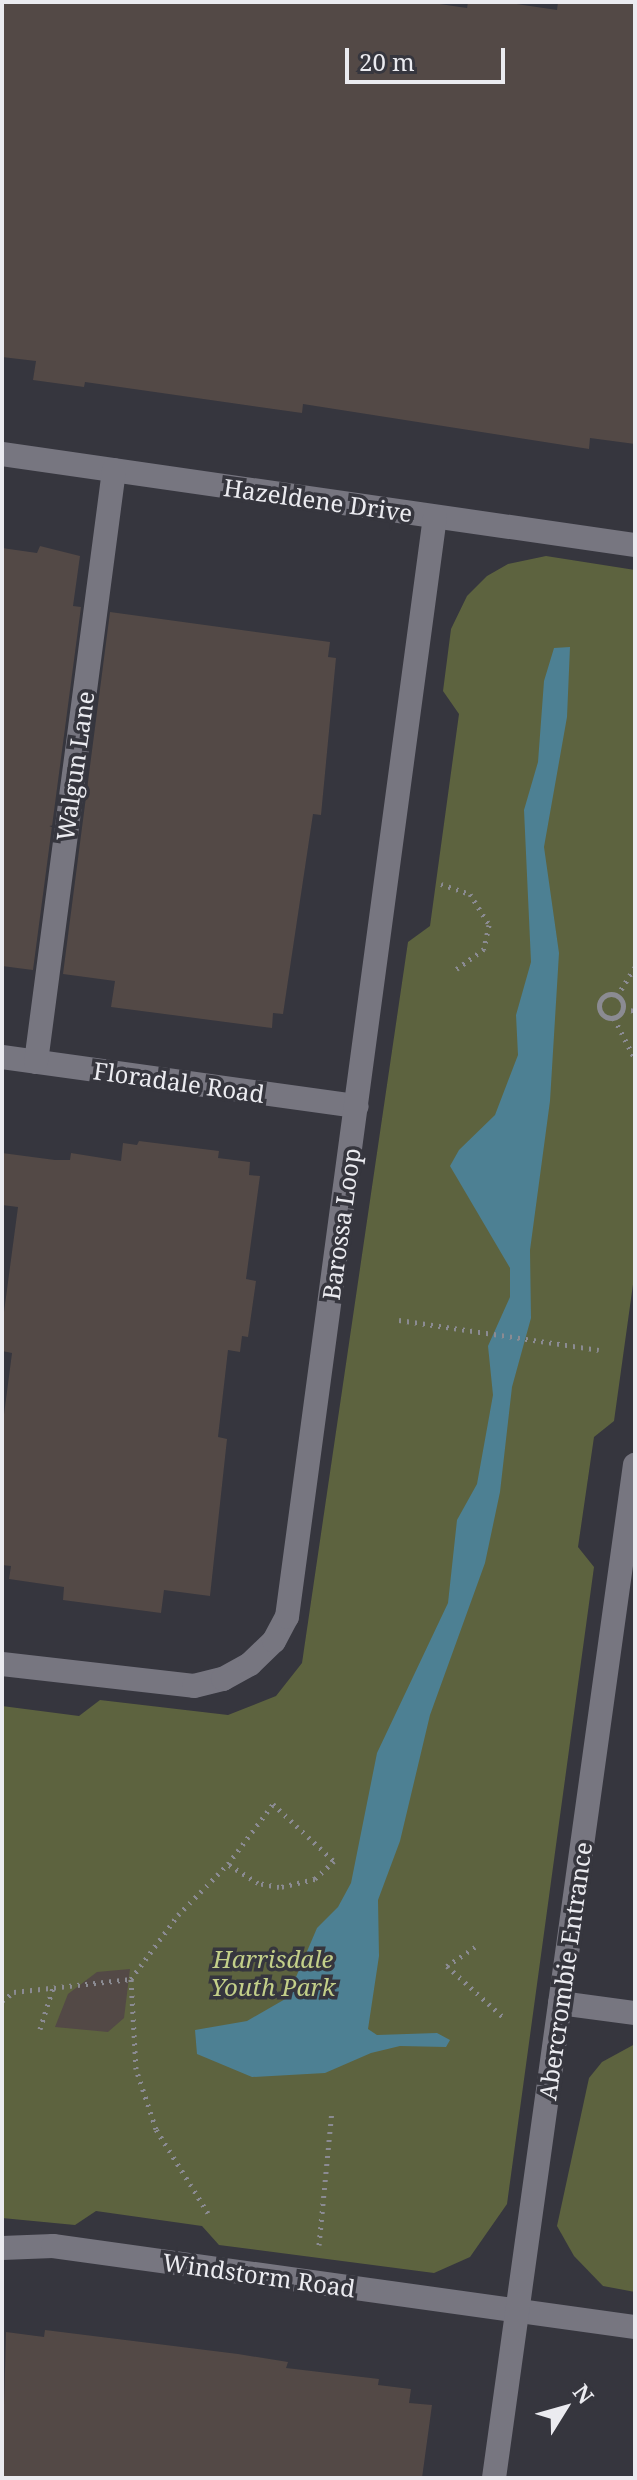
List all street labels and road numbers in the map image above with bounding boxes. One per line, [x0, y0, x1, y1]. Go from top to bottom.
street label: Hazeldene Drive [222, 472, 414, 528]
street label: Walgun Lane [50, 689, 100, 843]
street label: Floradale Road [92, 1056, 266, 1108]
street label: Barossa Loop [316, 1146, 366, 1302]
street label: Abercrombie Entrance [533, 1840, 597, 2102]
street label: Windstorm Road [161, 2247, 357, 2303]

